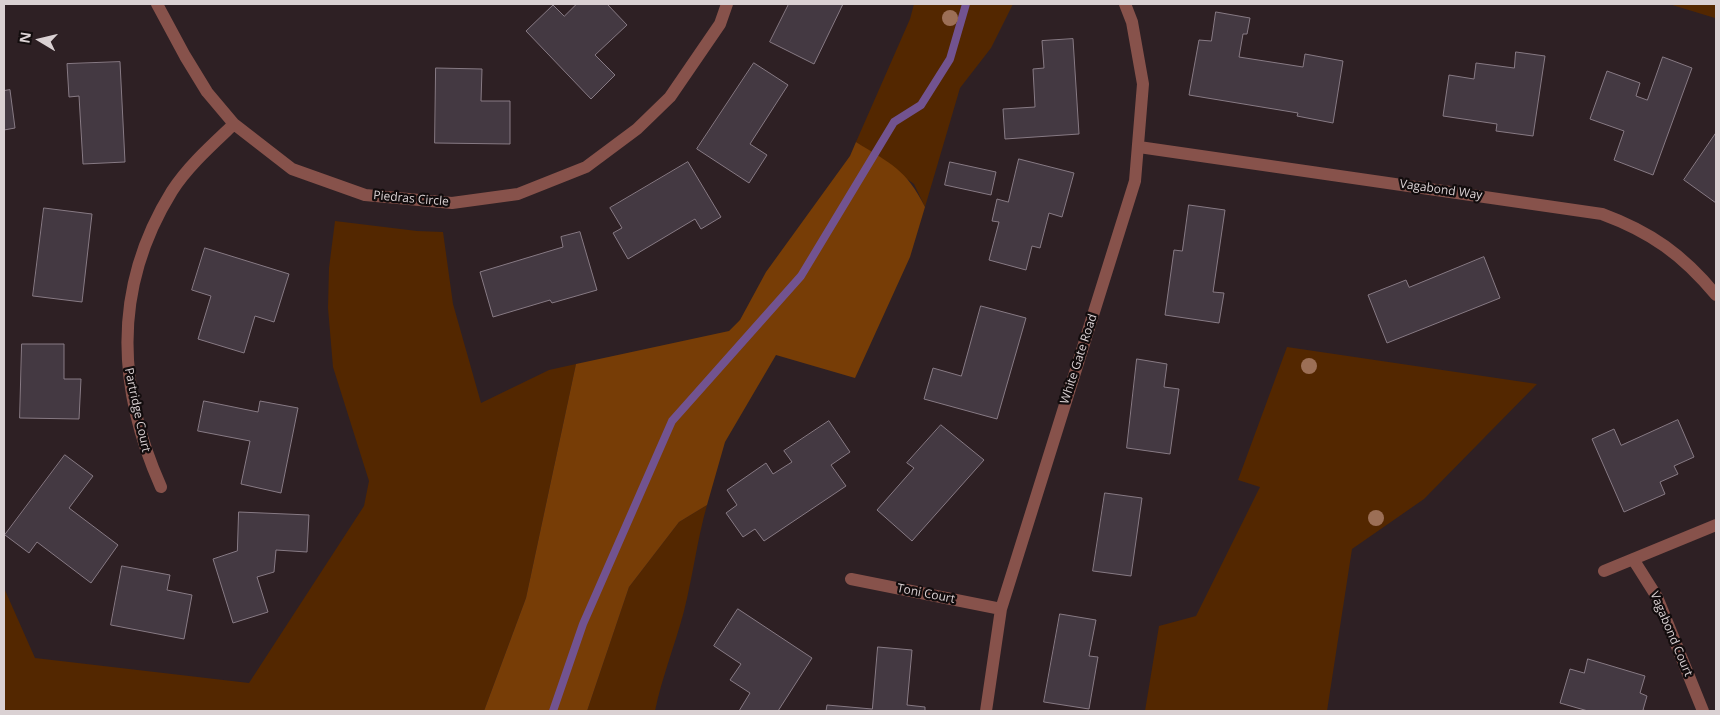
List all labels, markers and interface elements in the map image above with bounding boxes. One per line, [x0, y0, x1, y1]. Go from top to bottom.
north arrow [15, 15, 65, 65]
text: N [14, 30, 35, 45]
street label: Vagabond Way [1399, 177, 1483, 203]
street label: Piedras Circle [373, 189, 449, 209]
street label: White Gate Road [1058, 312, 1100, 406]
street label: Partridge Court [121, 366, 153, 454]
street label: Toni Court [896, 581, 956, 607]
street label: Vagabond Court [1647, 589, 1695, 679]

